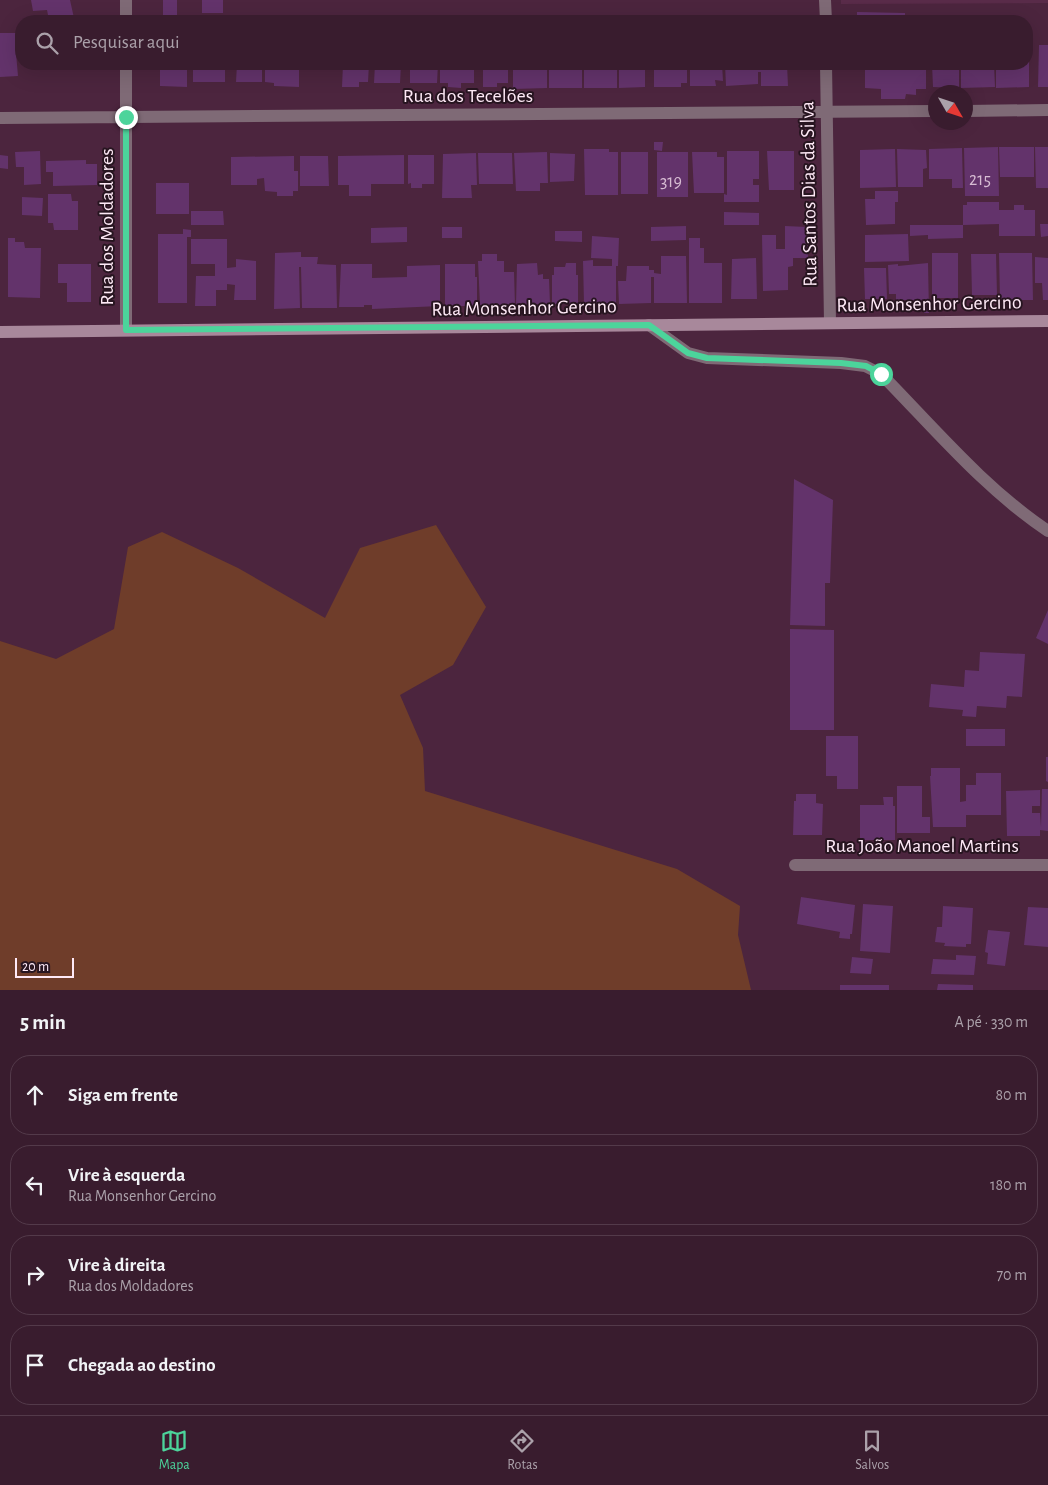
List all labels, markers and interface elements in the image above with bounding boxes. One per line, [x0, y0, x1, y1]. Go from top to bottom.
search box [15, 15, 1033, 70]
icon: search [33, 29, 61, 57]
text: Pesquisar aqui [73, 33, 179, 52]
north arrow [928, 85, 973, 130]
street label: Rua dos Tecelões [403, 86, 533, 106]
street label: Rua Santos Dias da Silva [797, 101, 821, 287]
route end [115, 106, 138, 129]
street label: Rua dos Moldadores [97, 148, 117, 306]
house number: 215 [969, 171, 991, 189]
house number: 319 [660, 173, 682, 191]
street label: Rua Monsenhor Gercino [836, 292, 1022, 316]
street label: Rua Monsenhor Gercino [431, 296, 617, 320]
route start [870, 363, 893, 386]
street label: Rua João Manoel Martins [825, 836, 1019, 856]
scale bar [15, 955, 74, 978]
text: 20 m [22, 960, 49, 974]
text: 5 min [20, 1012, 66, 1033]
text: A pé · 330 m [955, 1014, 1028, 1030]
icon: ahead [21, 1081, 49, 1109]
text: Siga em frente [68, 1086, 178, 1105]
text: 80 m [996, 1087, 1027, 1103]
text: Vire à esquerda [68, 1166, 185, 1185]
icon: left [21, 1171, 49, 1199]
text: 180 m [990, 1177, 1027, 1193]
text: Rua Monsenhor Gercino [68, 1188, 216, 1204]
text: Vire à direita [68, 1256, 166, 1275]
icon: right [21, 1261, 49, 1289]
text: 70 m [996, 1267, 1027, 1283]
text: Rua dos Moldadores [68, 1278, 194, 1294]
icon: arrive [21, 1351, 49, 1379]
text: Chegada ao destino [68, 1356, 216, 1375]
tab: Mapa [159, 1427, 190, 1474]
tab: Rotas [507, 1427, 538, 1474]
tab: Salvos [855, 1427, 889, 1474]

